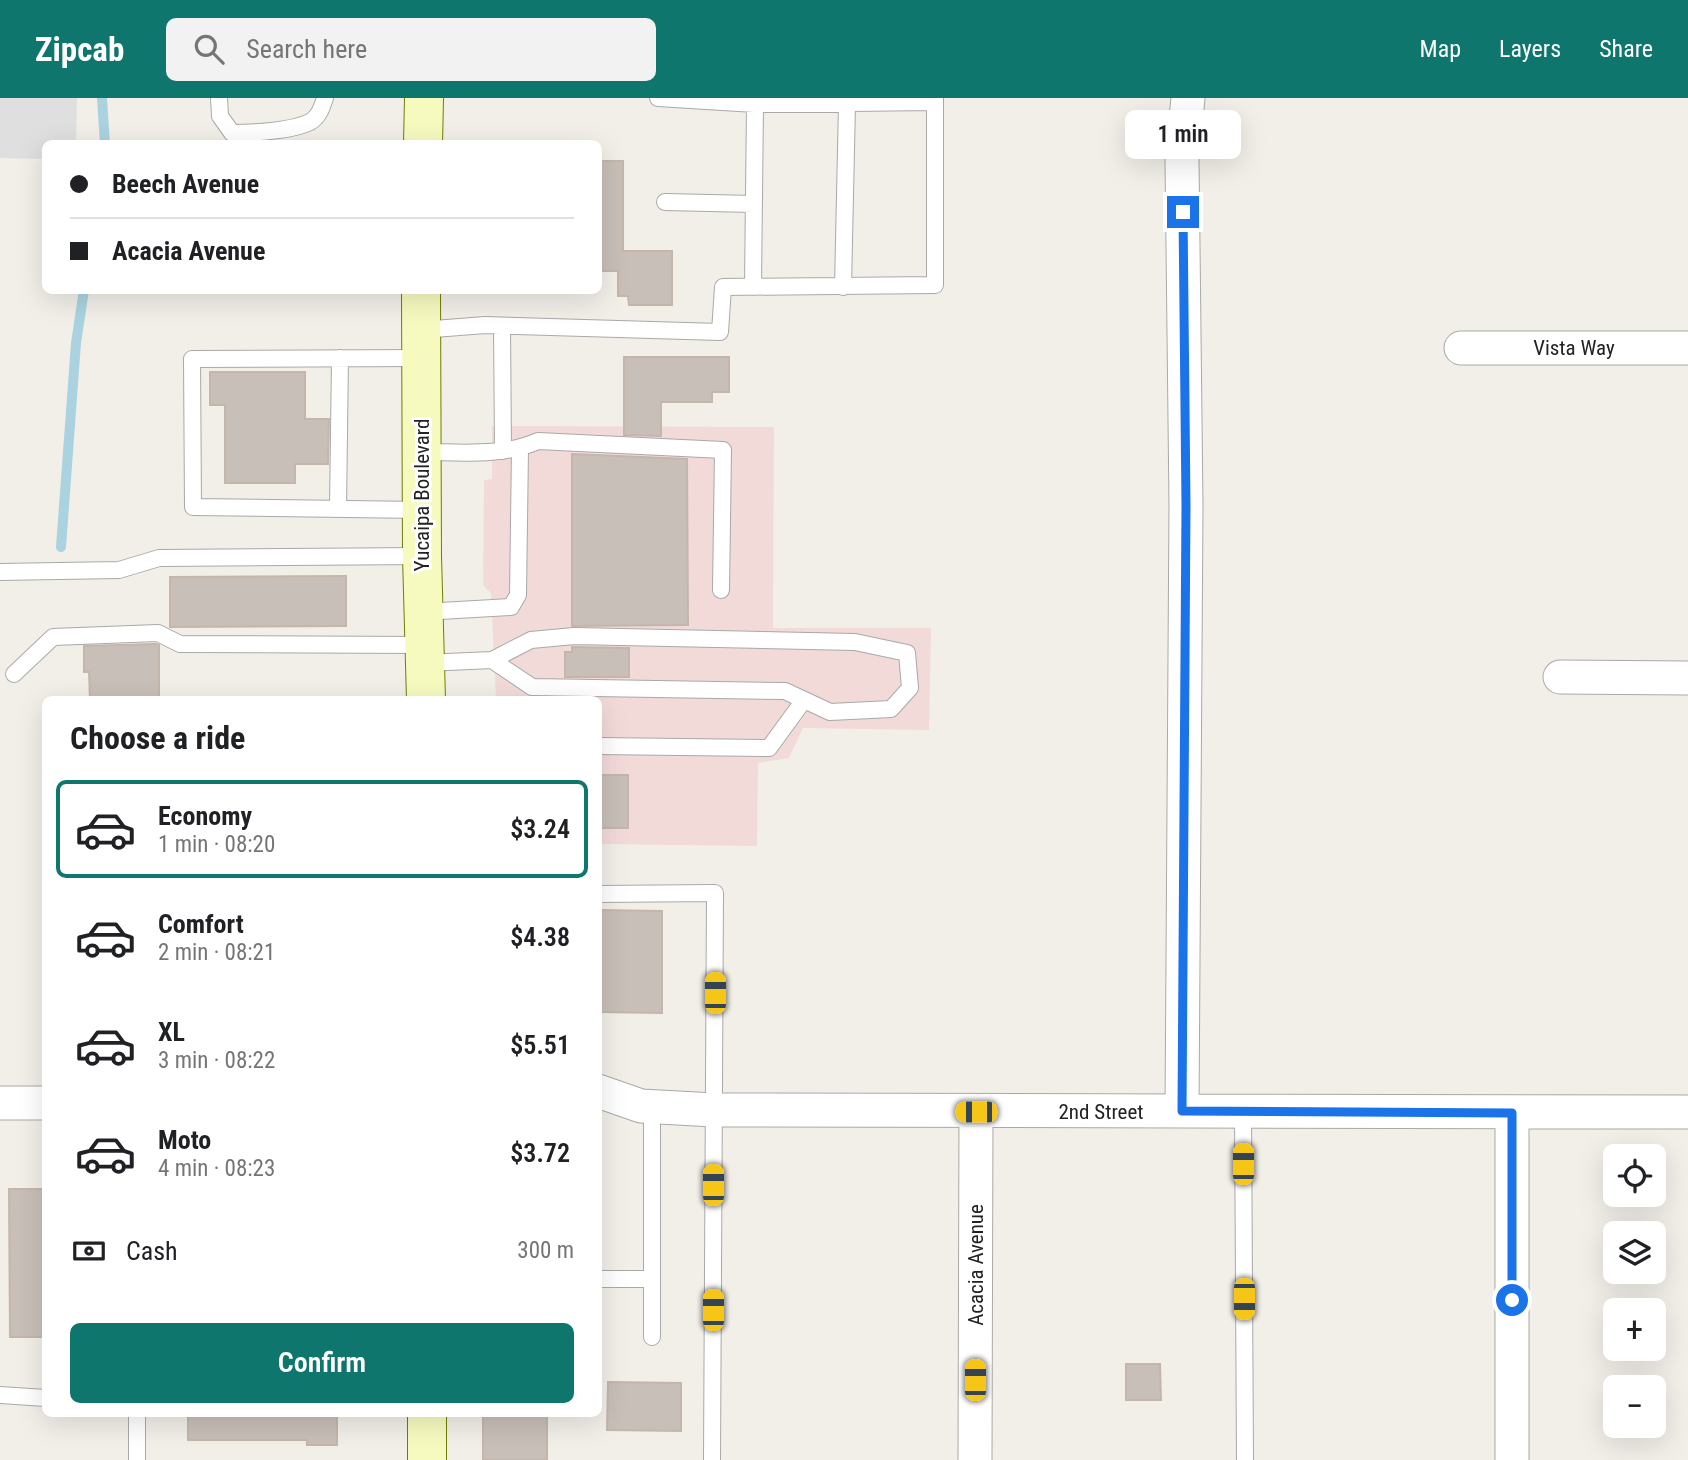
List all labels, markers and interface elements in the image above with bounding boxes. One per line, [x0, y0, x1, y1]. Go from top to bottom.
search box [166, 18, 656, 81]
text: Zipcab [35, 30, 124, 69]
icon: search [190, 30, 228, 68]
text: Search here [246, 34, 367, 64]
text: Map [1420, 35, 1461, 63]
text: Layers [1499, 35, 1561, 63]
text: Share [1599, 35, 1653, 63]
callout: 1 min [1125, 110, 1241, 159]
text: 1 min [1158, 121, 1208, 148]
text: Beech Avenue [112, 169, 259, 199]
route end [1167, 196, 1199, 228]
text: Acacia Avenue [112, 236, 265, 266]
street label: Vista Way [1533, 336, 1615, 360]
street label: Yucaipa Boulevard [410, 419, 434, 571]
text: Choose a ride [70, 719, 245, 757]
icon: car [74, 798, 137, 861]
text: Economy [158, 801, 252, 831]
text: $3.24 [510, 814, 570, 844]
text: 1 min · 08:20 [158, 831, 275, 858]
icon: car [74, 906, 137, 969]
text: Comfort [158, 909, 244, 939]
text: $4.38 [510, 922, 570, 952]
text: 2 min · 08:21 [158, 939, 275, 966]
car [705, 972, 726, 1014]
icon: car [74, 1014, 137, 1077]
text: XL [158, 1017, 185, 1047]
text: $5.51 [510, 1030, 570, 1060]
text: 3 min · 08:22 [158, 1047, 275, 1074]
street label: 2nd Street [1059, 1100, 1143, 1124]
car [956, 1102, 998, 1123]
icon: car [74, 1122, 137, 1185]
text: Moto [158, 1125, 211, 1155]
text: $3.72 [510, 1138, 570, 1168]
car [1233, 1143, 1254, 1185]
map controls [1603, 1144, 1666, 1438]
button: locate [1603, 1144, 1666, 1207]
text: 4 min · 08:23 [158, 1155, 275, 1182]
car [703, 1164, 724, 1206]
street label: Acacia Avenue [964, 1204, 988, 1326]
button: layers [1603, 1221, 1666, 1284]
icon: cash [70, 1232, 108, 1270]
text: Cash [126, 1236, 178, 1266]
text: 300 m [517, 1237, 574, 1264]
car [1234, 1278, 1255, 1320]
route start [1496, 1284, 1528, 1316]
car [703, 1289, 724, 1331]
button: + [1603, 1298, 1666, 1361]
button: Confirm [70, 1323, 574, 1403]
car [965, 1359, 986, 1401]
button: − [1603, 1375, 1666, 1438]

